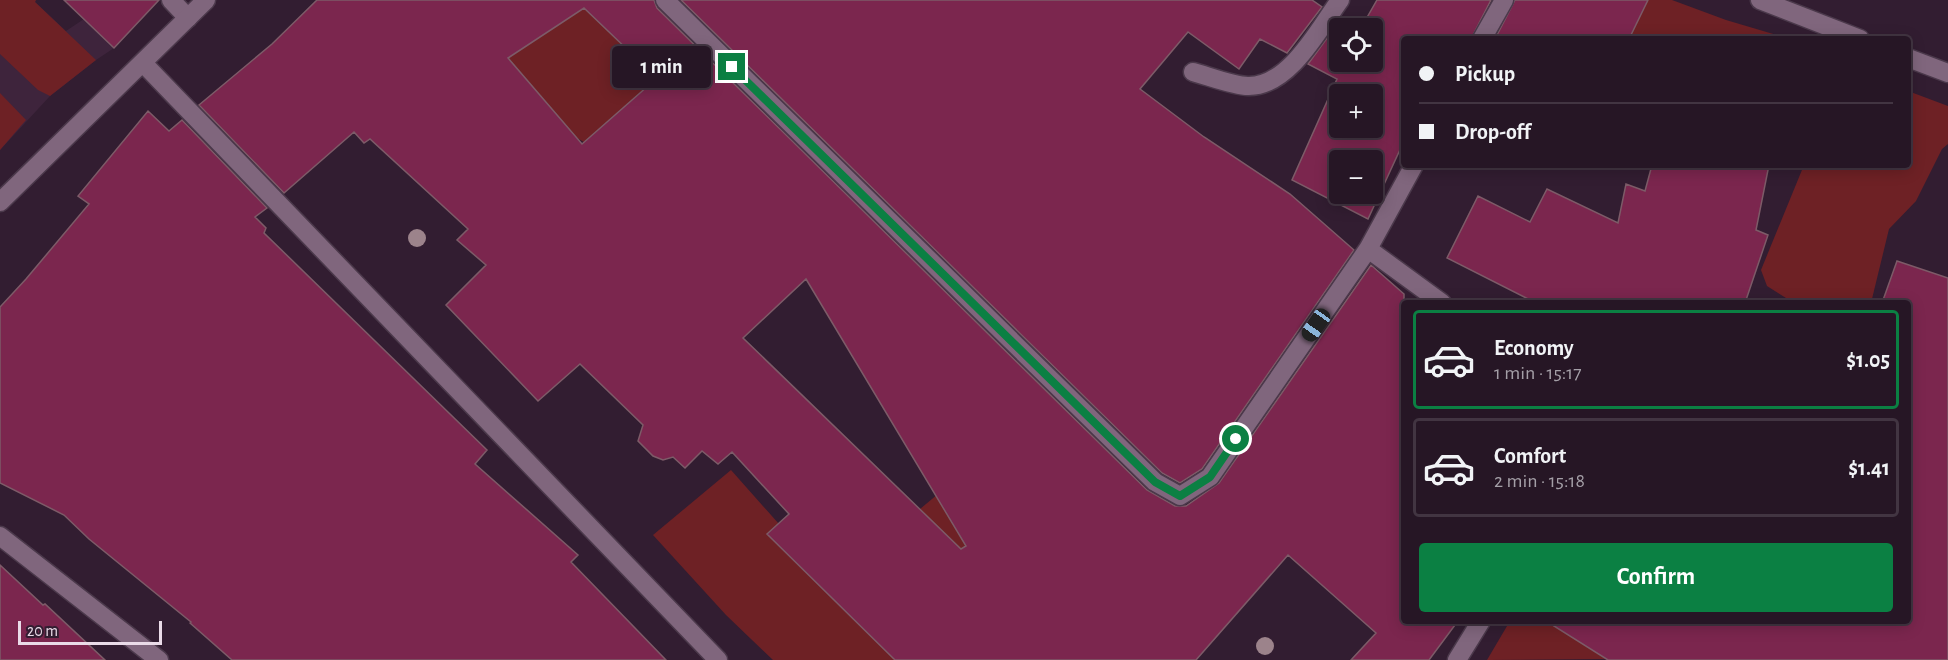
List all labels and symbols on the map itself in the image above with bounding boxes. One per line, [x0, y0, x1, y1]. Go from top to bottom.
callout: 1 min [612, 46, 711, 88]
route end [718, 53, 745, 80]
car [1298, 305, 1334, 345]
route start [1222, 425, 1249, 452]
scale bar [18, 618, 162, 646]

